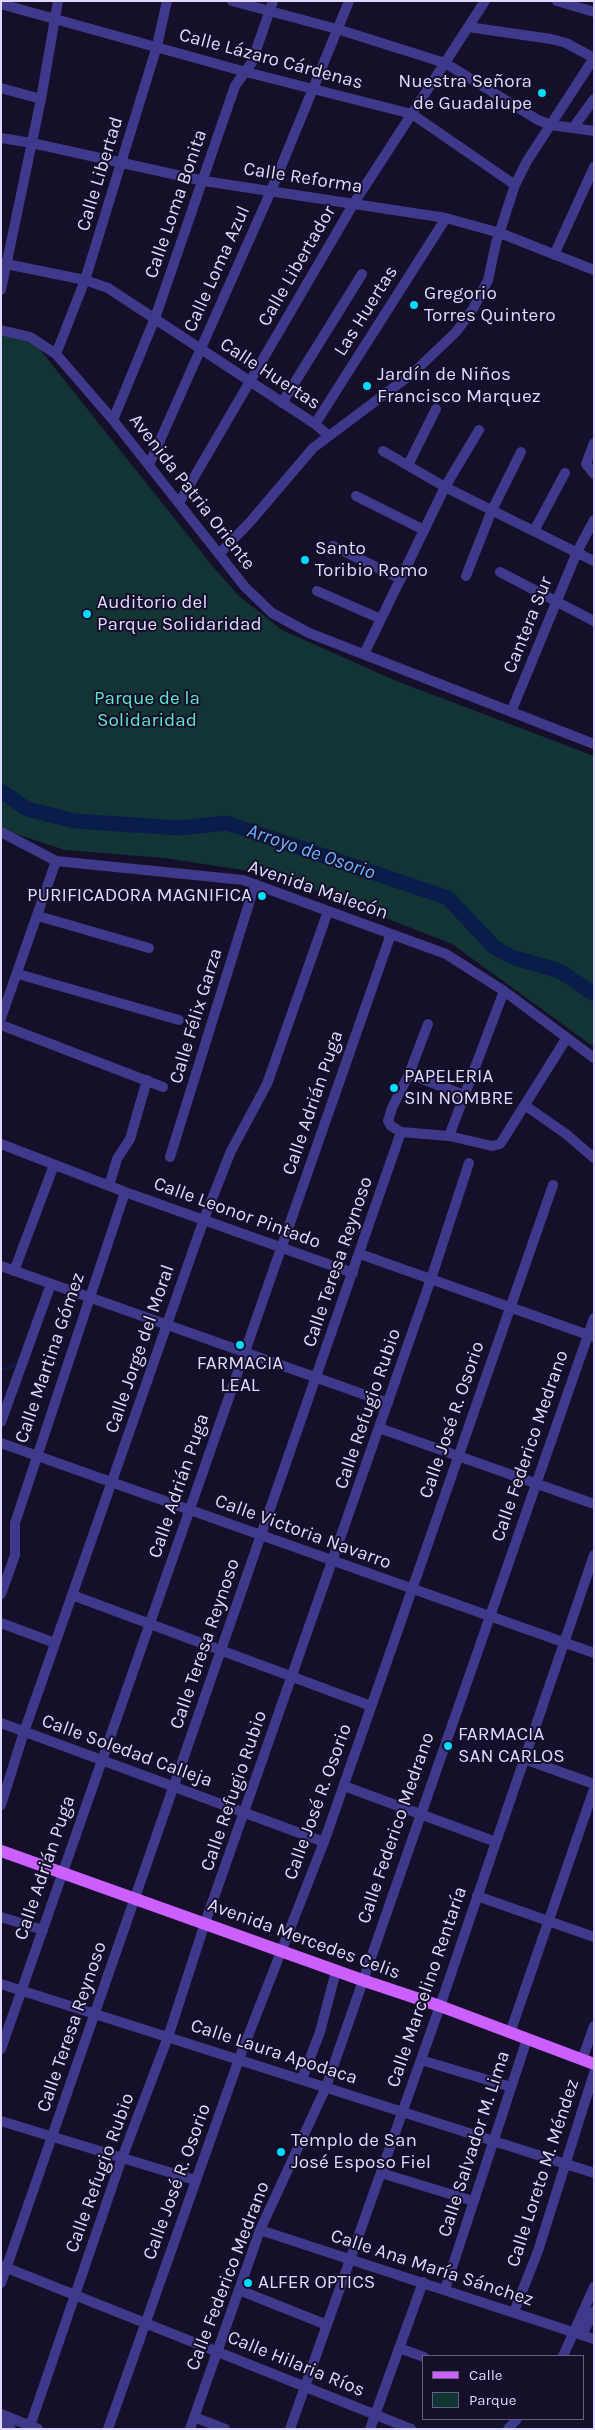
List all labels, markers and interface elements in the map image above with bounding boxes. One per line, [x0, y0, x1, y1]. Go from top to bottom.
street label: Calle Lázaro Cárdenas [177, 23, 365, 95]
place label: Nuestra Señora de Guadalupe [398, 71, 532, 115]
marker: Nuestra Señora de Guadalupe [536, 87, 548, 99]
street label: Calle Libertad [72, 114, 128, 234]
street label: Calle Loma Bonita [140, 127, 212, 281]
street label: Calle Reforma [242, 157, 364, 199]
street label: Calle Loma Azul [179, 202, 255, 336]
street label: Calle Libertador [253, 202, 341, 330]
street label: Las Huertas [329, 262, 403, 360]
place label: Gregorio Torres Quintero [424, 283, 556, 327]
marker: Gregorio Torres Quintero [408, 299, 420, 311]
street label: Calle Huertas [215, 333, 325, 415]
place label: Jardín de Niños Francisco Marquez [377, 364, 541, 408]
marker: Jardín de Niños Francisco Marquez [361, 380, 373, 392]
street label: Avenida Patria Oriente [124, 409, 260, 575]
place label: Santo Toribio Romo [315, 538, 428, 582]
marker: Santo Toribio Romo [299, 554, 311, 566]
street label: Cantera Sur [498, 573, 558, 677]
place label: Auditorio del Parque Solidaridad [97, 592, 262, 636]
marker: Auditorio del Parque Solidaridad [81, 608, 93, 620]
park label: Parque de la Solidaridad [94, 688, 200, 732]
water label: Arroyo de Osorio [244, 819, 378, 885]
street label: Avenida Malecón [245, 855, 391, 925]
place label: PURIFICADORA MAGNIFICA [27, 885, 252, 907]
marker: PURIFICADORA MAGNIFICA [256, 890, 268, 902]
street label: Calle Félix Garza [165, 946, 227, 1086]
street label: Calle Adrián Puga [278, 1028, 348, 1178]
place label: PAPELERIA SIN NOMBRE [404, 1066, 514, 1110]
marker: PAPELERIA SIN NOMBRE [388, 1082, 400, 1094]
street label: Calle Leonor Pintado [150, 1172, 324, 1254]
street label: Calle Teresa Reynoso [298, 1174, 378, 1350]
street label: Calle Jorge del Moral [100, 1262, 180, 1436]
street label: Calle Martina Gómez [10, 1270, 90, 1446]
street label: Calle Refugio Rubio [330, 1326, 406, 1492]
marker: FARMACIA LEAL [234, 1339, 246, 1351]
street label: Calle José R. Osorio [414, 1339, 490, 1501]
street label: Calle Federico Medrano [487, 1347, 573, 1545]
place label: FARMACIA LEAL [197, 1353, 283, 1397]
street label: Calle Adrián Puga [144, 1411, 214, 1561]
street label: Calle Victoria Navarro [212, 1490, 394, 1574]
street label: Calle Teresa Reynoso [165, 1556, 245, 1732]
street label: Calle Refugio Rubio [196, 1708, 272, 1874]
street label: Calle Soledad Calleja [38, 1709, 216, 1793]
street label: Calle José R. Osorio [279, 1721, 357, 1883]
place label: FARMACIA SAN CARLOS [458, 1724, 565, 1768]
street label: Calle Federico Medrano [353, 1729, 439, 1927]
marker: FARMACIA SAN CARLOS [442, 1740, 454, 1752]
street label: Calle Adrián Puga [10, 1793, 80, 1943]
street label: Calle Marcelino Rentaría [382, 1884, 472, 2090]
street label: Avenida Mercedes Celis [205, 1894, 403, 1984]
street label: Calle Teresa Reynoso [32, 1939, 112, 2115]
street label: Calle Laura Apodaca [188, 2014, 360, 2090]
street label: Calle Salvador M. Lima [433, 2048, 515, 2240]
street label: Calle Loreto M. Méndez [502, 2076, 584, 2270]
street label: Calle Refugio Rubio [61, 2090, 139, 2256]
street label: Calle José R. Osorio [138, 2101, 216, 2263]
place label: Templo de San José Esposo Fiel [291, 2130, 431, 2174]
marker: Templo de San José Esposo Fiel [275, 2146, 287, 2158]
street label: Calle Federico Medrano [181, 2178, 275, 2374]
street label: Calle Ana María Sánchez [328, 2224, 536, 2312]
place label: ALFER OPTICS [258, 2272, 375, 2294]
marker: ALFER OPTICS [242, 2277, 254, 2289]
street label: Calle Hilaria Ríos [224, 2326, 368, 2402]
legend [422, 2355, 585, 2420]
text: Calle [469, 2366, 503, 2384]
text: Parque [469, 2391, 517, 2409]

